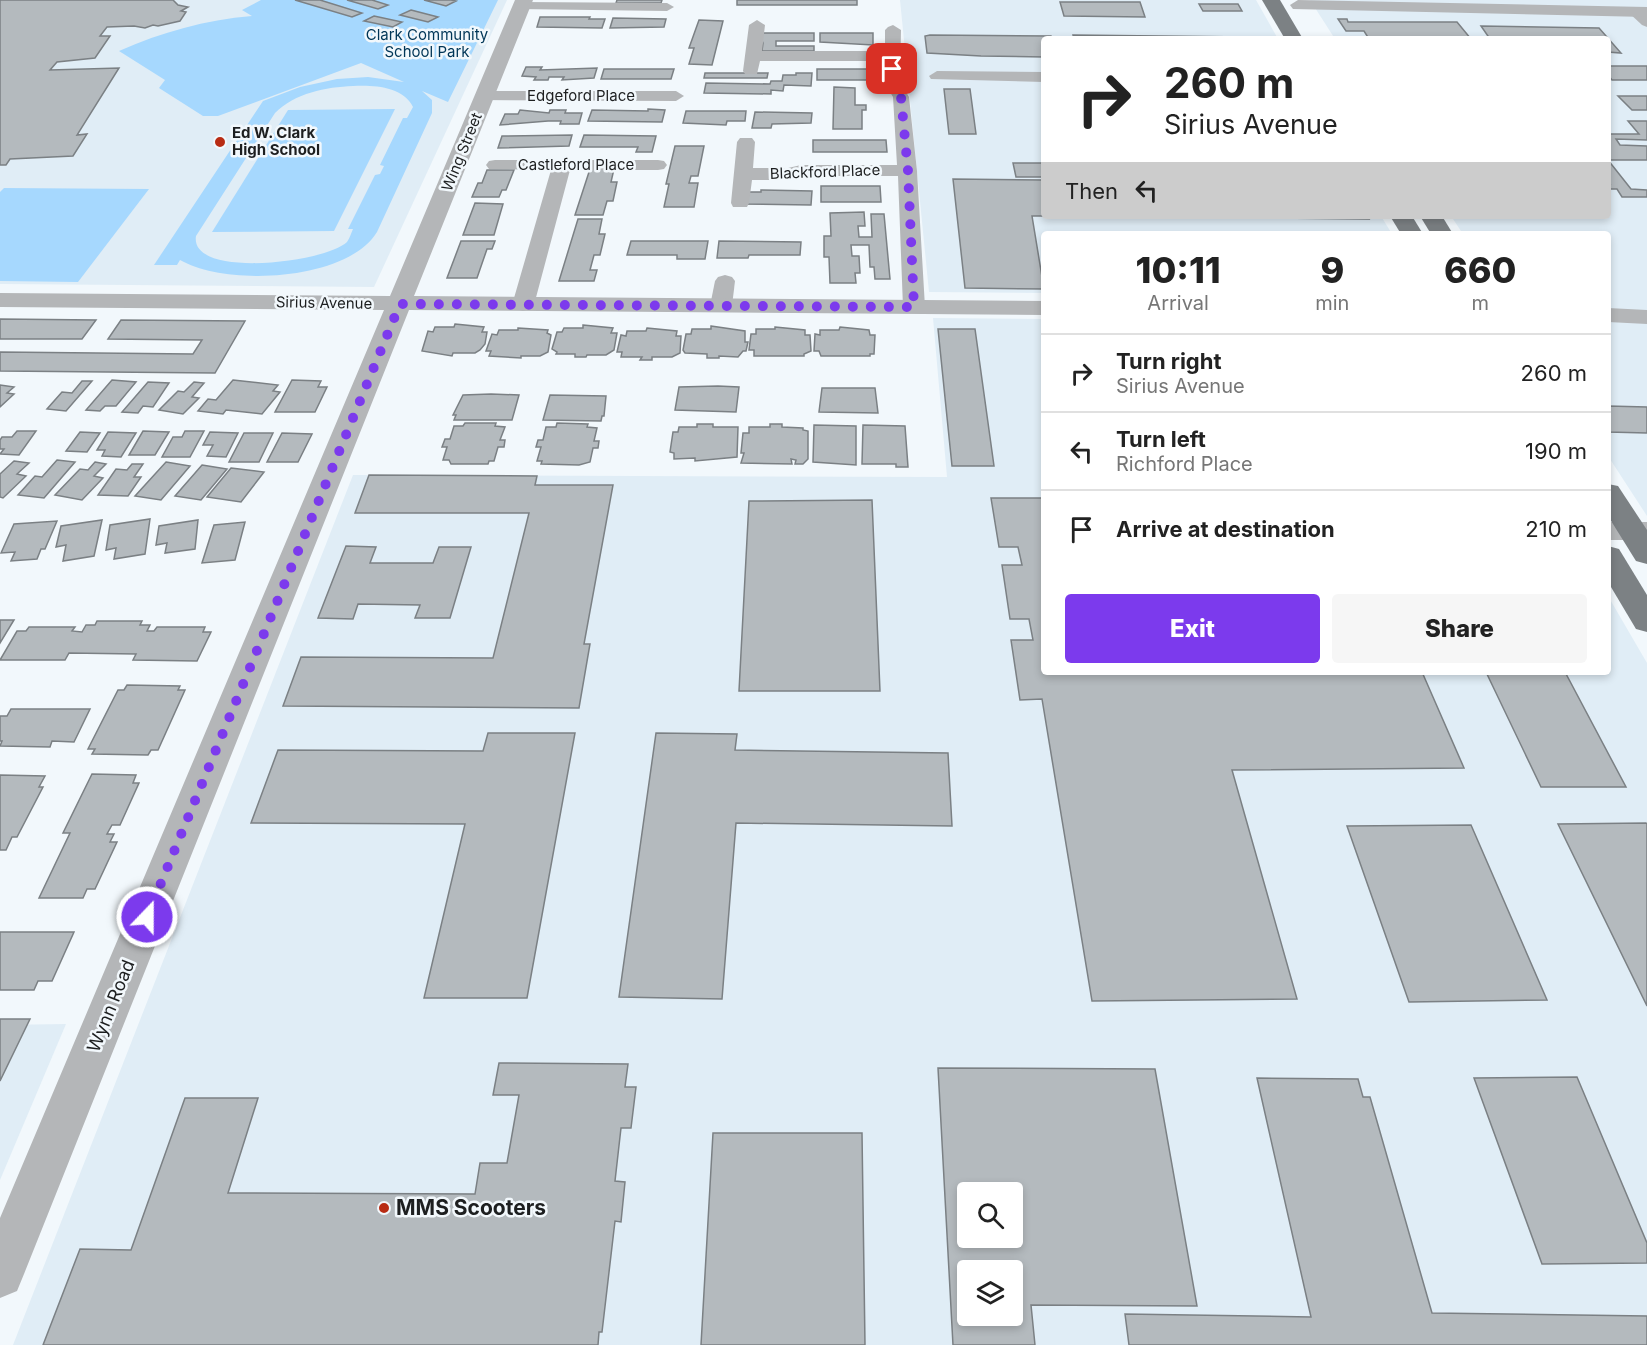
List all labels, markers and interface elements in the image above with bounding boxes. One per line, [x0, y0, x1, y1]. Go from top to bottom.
park label: Clark Community School Park [366, 25, 489, 61]
pin [866, 43, 917, 94]
icon: arrive [875, 52, 908, 85]
text: 260 m [1164, 57, 1294, 108]
icon: right [1065, 60, 1143, 138]
street label: Edgeford Place [527, 86, 635, 105]
text: Sirius Avenue [1164, 108, 1338, 141]
street label: Wing Street [437, 110, 486, 194]
place label: Ed W. Clark High School [232, 123, 320, 159]
marker: Ed W. Clark High School [213, 135, 227, 149]
street label: Castleford Place [518, 155, 634, 174]
street label: Blackford Place [769, 160, 881, 183]
icon: left [1130, 174, 1163, 207]
text: Then [1065, 178, 1118, 204]
text: 10:11 [1135, 248, 1221, 292]
text: 9 [1320, 248, 1344, 292]
text: 660 [1444, 248, 1516, 292]
text: Arrival [1147, 291, 1209, 315]
text: min [1315, 291, 1349, 315]
text: m [1471, 291, 1489, 315]
street label: Sirius Avenue [276, 292, 372, 313]
text: Turn right [1116, 348, 1222, 374]
icon: right [1065, 357, 1098, 390]
text: 260 m [1521, 360, 1587, 386]
text: Sirius Avenue [1116, 374, 1245, 398]
text: Turn left [1116, 426, 1206, 452]
icon: left [1065, 435, 1098, 468]
text: 190 m [1525, 438, 1587, 464]
text: Richford Place [1116, 452, 1253, 476]
icon: arrive [1065, 513, 1098, 546]
text: Arrive at destination [1116, 516, 1335, 542]
text: 210 m [1525, 516, 1587, 542]
button: Exit [1065, 594, 1320, 663]
button: Share [1332, 594, 1587, 663]
position arrow [115, 885, 179, 949]
street label: Wynn Road [83, 957, 139, 1055]
map controls [957, 1182, 1023, 1326]
button: search [957, 1182, 1023, 1248]
place label: MMS Scooters [396, 1195, 546, 1220]
marker: MMS Scooters [377, 1201, 391, 1215]
button: layers [957, 1260, 1023, 1326]

